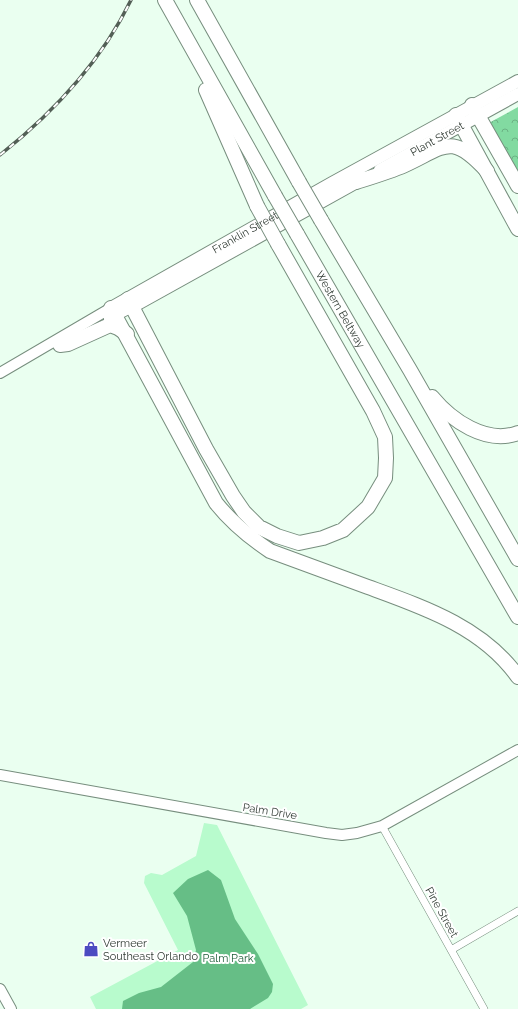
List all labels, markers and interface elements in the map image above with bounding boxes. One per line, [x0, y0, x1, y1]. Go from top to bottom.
street label: Plant Street [408, 119, 467, 159]
street label: Franklin Street [210, 209, 281, 256]
street label: Western Beltway [313, 269, 367, 350]
street label: Palm Drive [242, 801, 299, 822]
street label: Pine Street [422, 885, 461, 940]
place label: Vermeer Southeast Orlando [103, 937, 198, 963]
shop icon: Vermeer Southeast Orlando [82, 940, 100, 958]
park label: Palm Park [202, 952, 254, 965]

